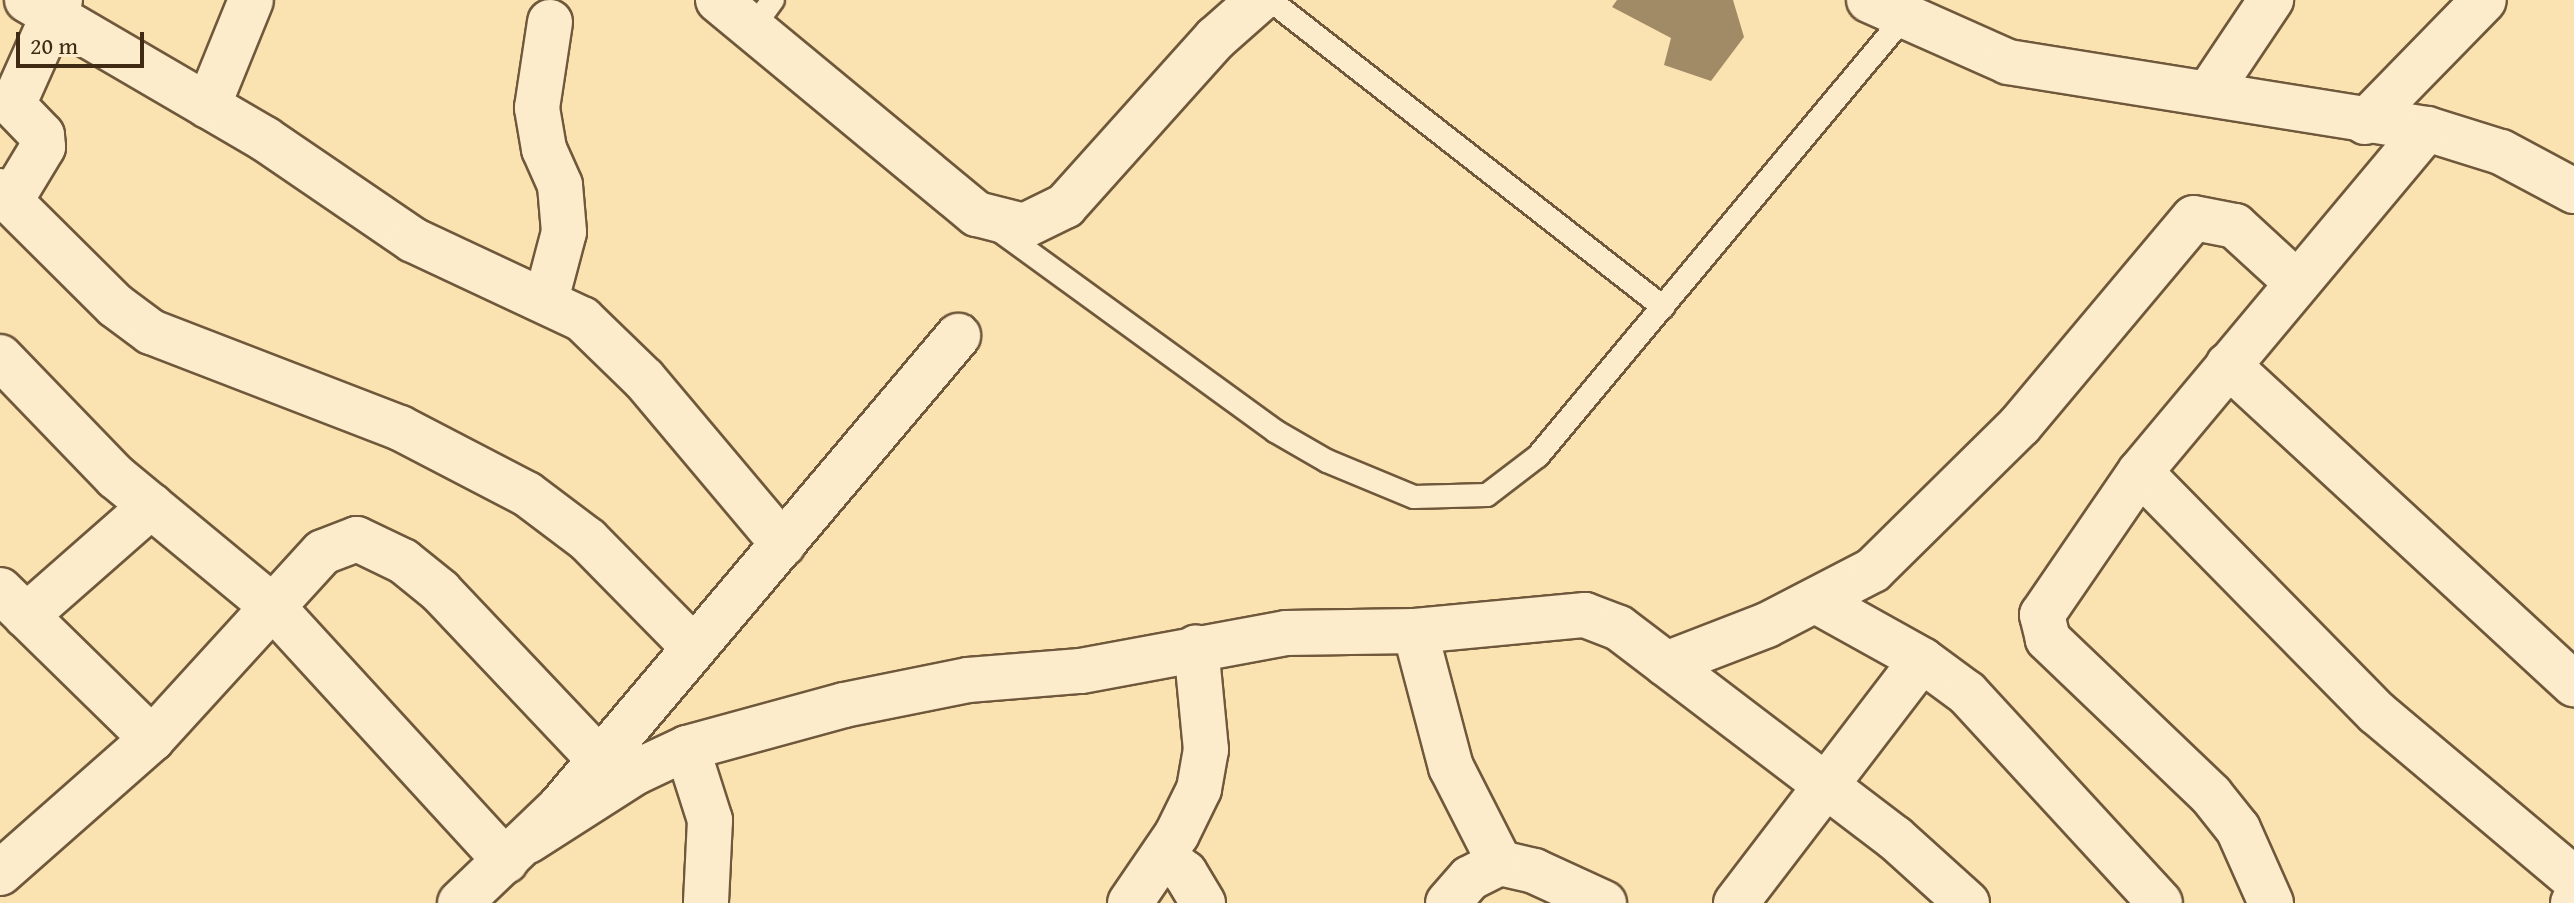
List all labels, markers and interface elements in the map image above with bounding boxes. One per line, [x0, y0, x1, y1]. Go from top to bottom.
scale bar [20, 16, 148, 66]
text: 20 m [30, 28, 78, 63]

